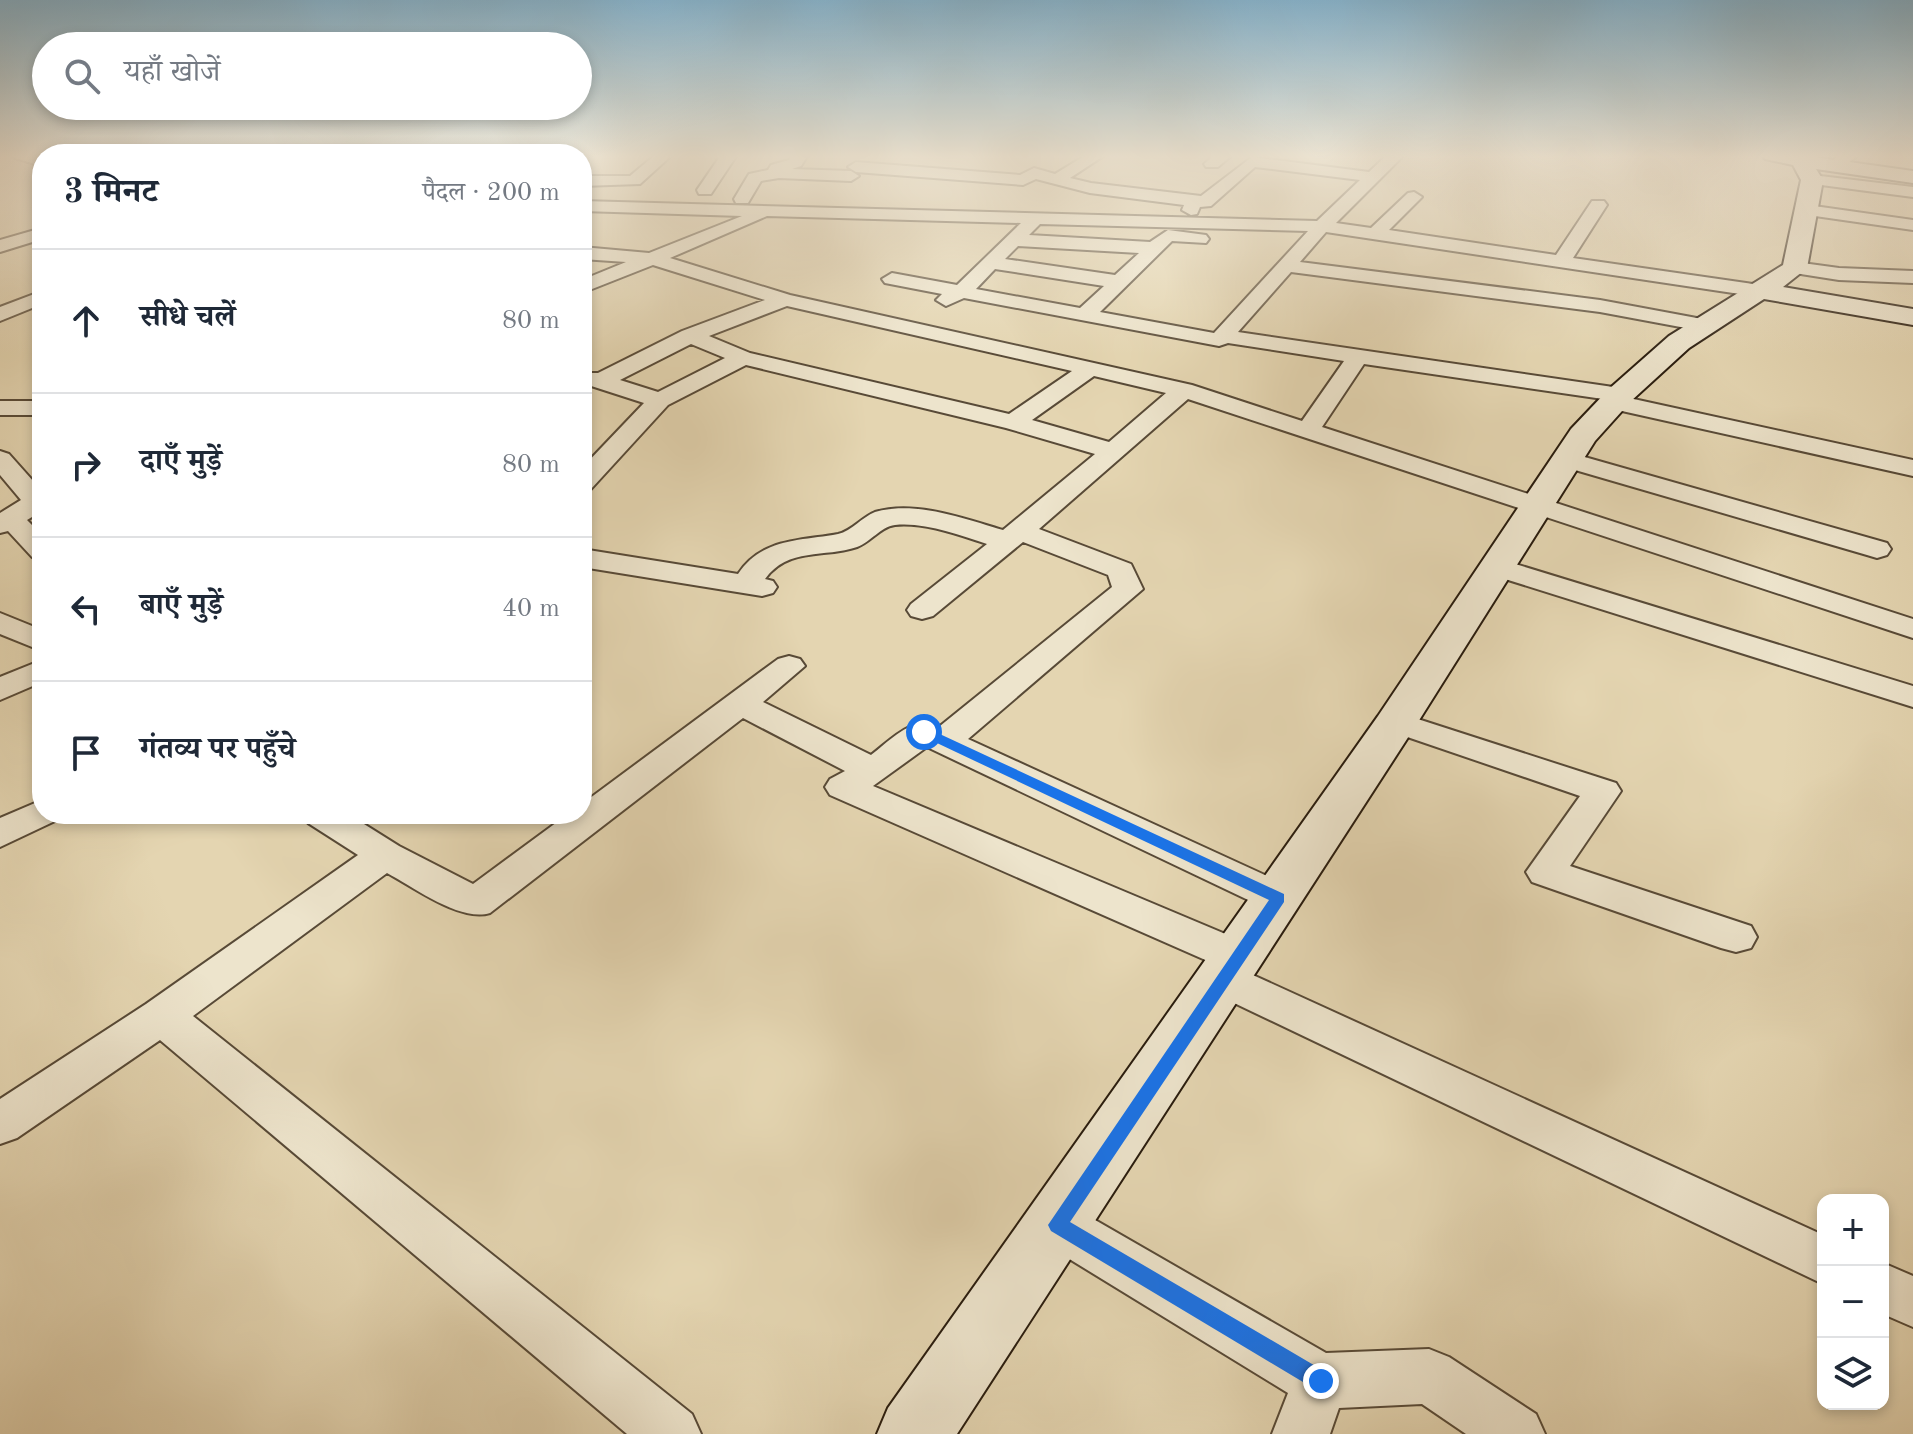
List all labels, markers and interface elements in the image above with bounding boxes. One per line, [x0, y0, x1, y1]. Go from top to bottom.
search box [32, 32, 592, 120]
icon: search [60, 54, 104, 98]
text: यहाँ खोजें [124, 58, 220, 88]
text: 3 मिनट [64, 176, 158, 210]
text: पैदल · 200 m [422, 180, 560, 206]
icon: ahead [64, 299, 108, 343]
text: सीधे चलें [140, 303, 235, 333]
text: 80 m [502, 308, 560, 334]
icon: right [64, 443, 108, 487]
text: दाएँ मुड़ें [140, 447, 222, 477]
text: 80 m [502, 452, 560, 478]
icon: left [64, 587, 108, 631]
text: बाएँ मुड़ें [140, 591, 223, 621]
text: 40 m [502, 596, 560, 622]
route start [906, 714, 942, 750]
icon: arrive [64, 731, 108, 775]
text: गंतव्य पर पहुँचे [140, 735, 296, 765]
map controls [1817, 1194, 1889, 1410]
button: + [1817, 1194, 1889, 1266]
button: − [1817, 1266, 1889, 1338]
button: layers [1817, 1338, 1889, 1410]
route end [1303, 1363, 1339, 1399]

